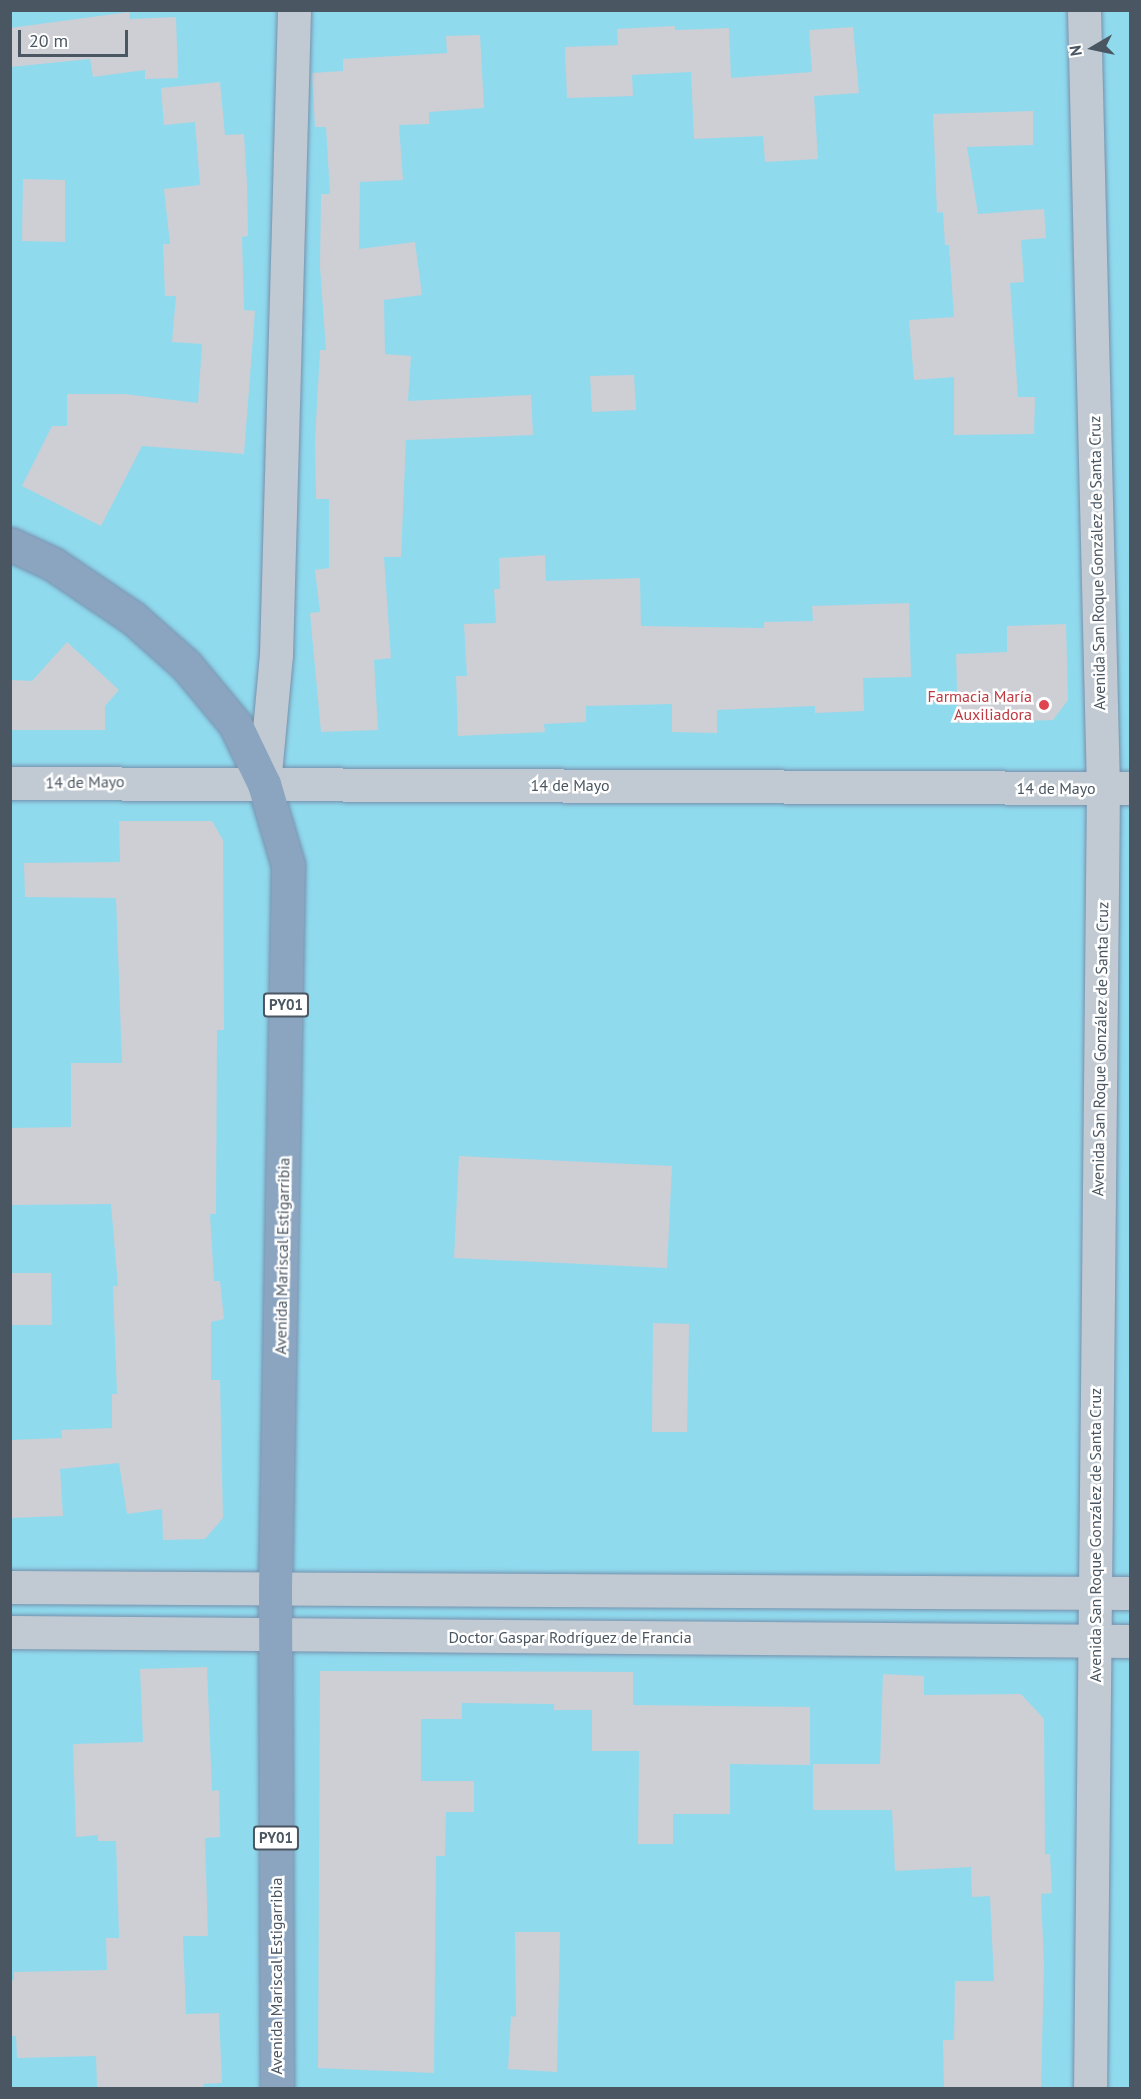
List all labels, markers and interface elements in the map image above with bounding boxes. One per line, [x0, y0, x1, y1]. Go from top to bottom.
scale bar [21, 18, 130, 56]
north arrow [1063, 18, 1123, 78]
text: 20 m [29, 29, 68, 52]
text: N [1065, 44, 1086, 58]
street label: Avenida San Roque González de Santa Cruz [1085, 415, 1109, 711]
place label: Farmacia María Auxiliadora [927, 686, 1032, 724]
marker: Farmacia María Auxiliadora [1037, 698, 1051, 712]
street label: 14 de Mayo [45, 772, 125, 792]
street label: 14 de Mayo [530, 775, 610, 795]
street label: 14 de Mayo [1016, 778, 1096, 798]
street label: Avenida San Roque González de Santa Cruz [1088, 901, 1112, 1197]
road number: PY01 [262, 993, 310, 1017]
street label: Avenida Mariscal Estigarribia [271, 1157, 293, 1355]
street label: Avenida San Roque González de Santa Cruz [1085, 1388, 1105, 1682]
street label: Doctor Gaspar Rodríguez de Francia [448, 1627, 692, 1647]
road number: PY01 [252, 1826, 300, 1850]
street label: Avenida Mariscal Estigarribia [266, 1877, 286, 2075]

